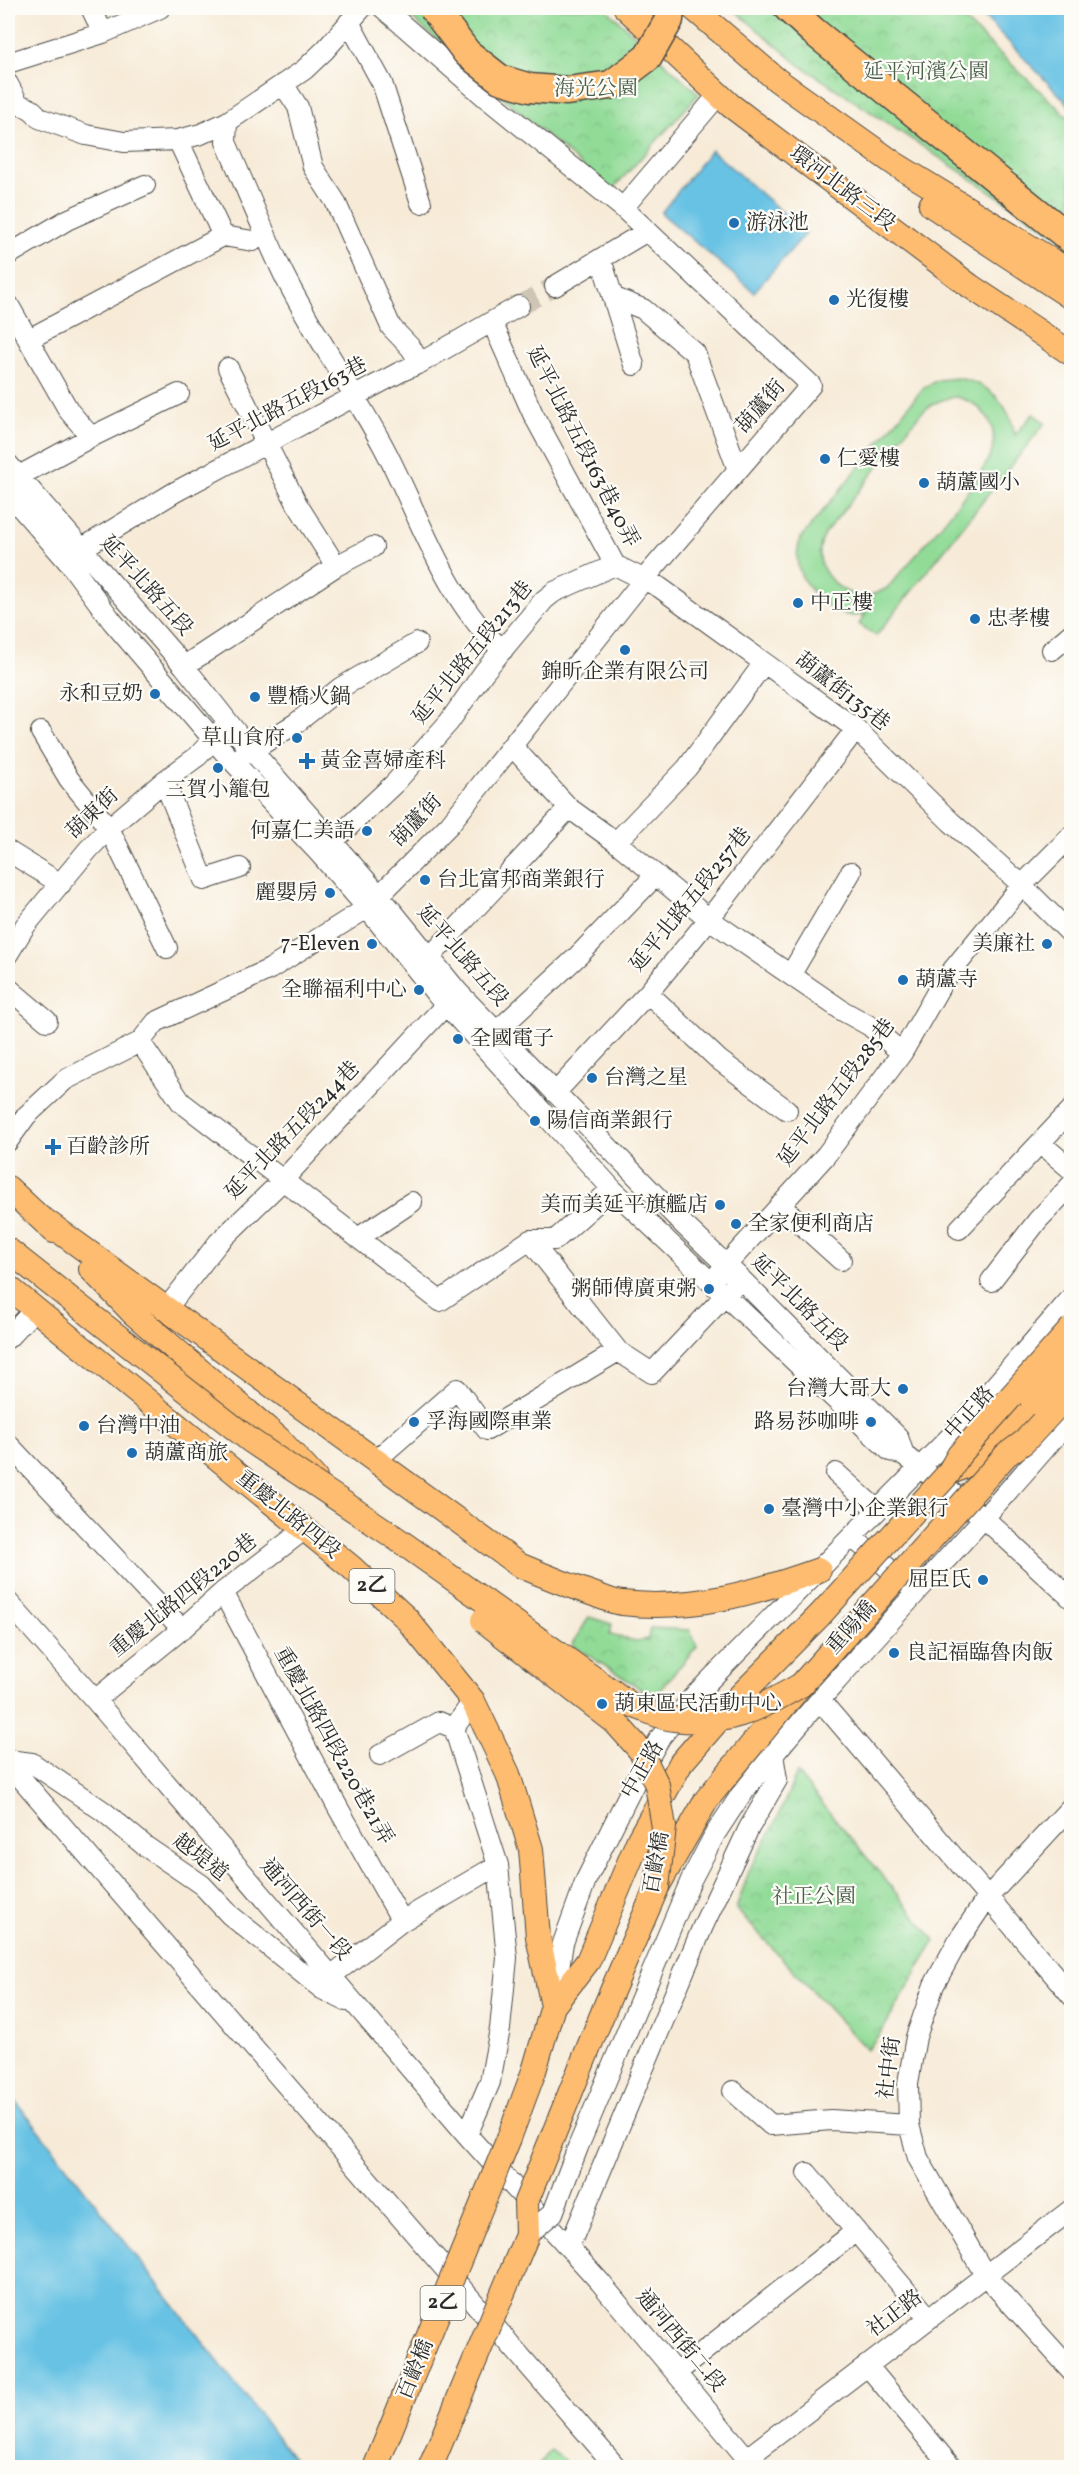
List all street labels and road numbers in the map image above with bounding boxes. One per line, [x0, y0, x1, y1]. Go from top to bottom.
street label: 環河北路三段 [783, 140, 901, 238]
street label: 延平北路五段163巷40弄 [519, 342, 645, 552]
street label: 延平北路五段163巷 [203, 351, 373, 459]
street label: 葫蘆街 [729, 374, 793, 440]
street label: 延平北路五段 [93, 529, 199, 643]
street label: 延平北路五段213巷 [406, 575, 540, 731]
street label: 葫蘆街135巷 [789, 646, 895, 738]
street label: 葫東街 [60, 782, 126, 846]
street label: 葫蘆街 [385, 788, 449, 854]
street label: 延平北路五段257巷 [624, 821, 758, 979]
street label: 延平北路五段 [410, 899, 514, 1013]
street label: 延平北路五段285巷 [772, 1013, 902, 1173]
street label: 延平北路五段244巷 [219, 1055, 367, 1207]
street label: 延平北路五段 [744, 1248, 854, 1358]
street label: 中正路 [938, 1380, 1002, 1446]
street label: 重慶北路四段 [230, 1464, 346, 1566]
street label: 重慶北路四段220巷 [104, 1527, 264, 1665]
road number: 2乙 [350, 1569, 394, 1603]
street label: 重陽橋 [820, 1595, 884, 1661]
street label: 重慶北路四段220巷21弄 [266, 1642, 400, 1850]
street label: 中正路 [615, 1735, 671, 1805]
street label: 越堤道 [166, 1827, 234, 1889]
street label: 百齡橋 [637, 1829, 677, 1897]
street label: 通河西街一段 [253, 1853, 357, 1967]
street label: 社中街 [872, 2035, 908, 2101]
street label: 通河西街二段 [628, 2283, 732, 2399]
street label: 社正路 [861, 2283, 929, 2345]
road number: 2乙 [420, 2286, 466, 2320]
street label: 百齡橋 [391, 2335, 441, 2405]

